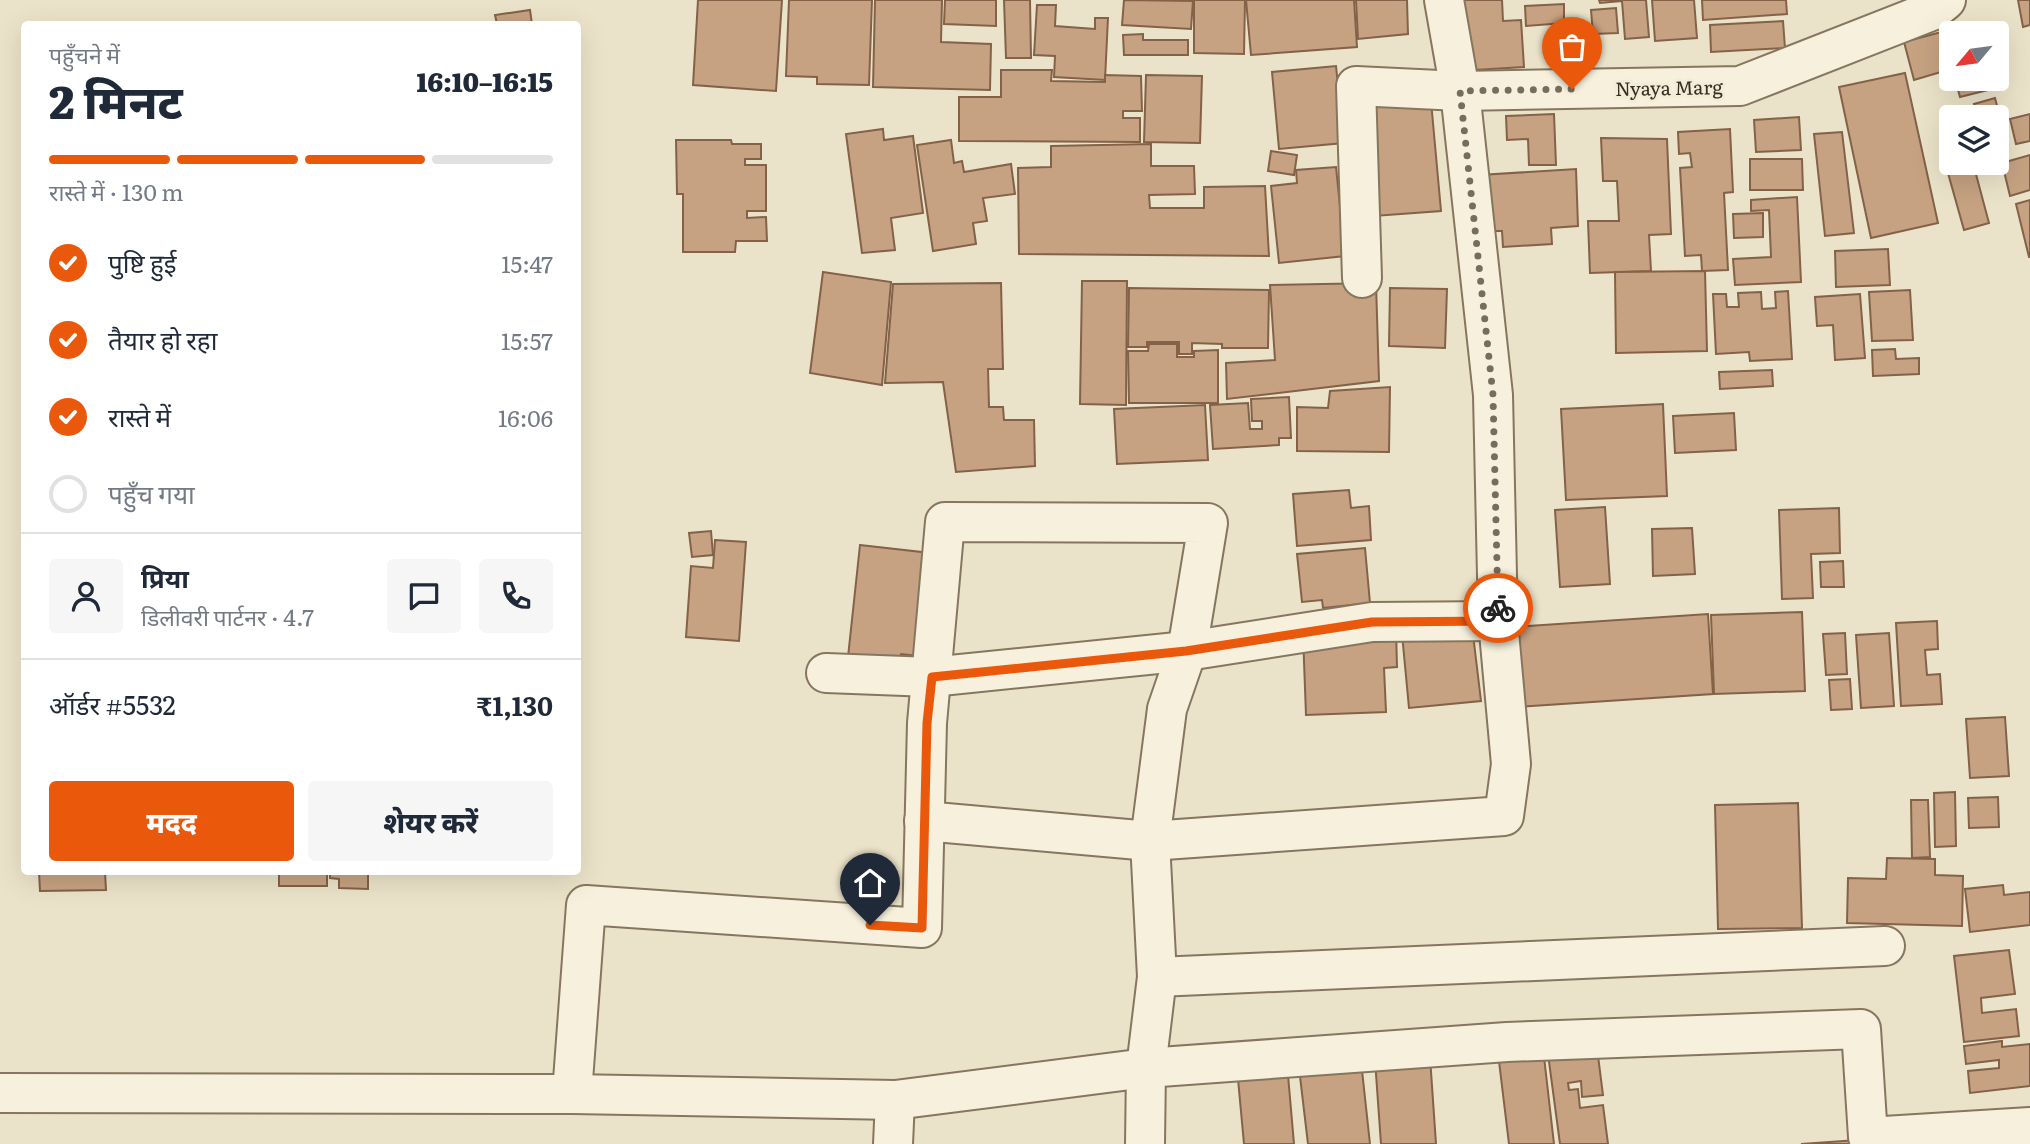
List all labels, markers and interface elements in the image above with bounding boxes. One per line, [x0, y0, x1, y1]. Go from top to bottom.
pin [1542, 17, 1602, 89]
north arrow [1939, 21, 2009, 91]
map controls [1939, 21, 2009, 175]
icon: bag [1553, 28, 1591, 66]
text: पहुँचने में [49, 37, 120, 71]
text: 16:10–16:15 [416, 61, 553, 100]
text: 2 मिनट [49, 65, 183, 133]
street label: Nyaya Marg [1615, 72, 1723, 102]
button: layers [1939, 105, 2009, 175]
text: रास्ते में · 130 m [49, 174, 184, 208]
text: पुष्टि हुई [108, 242, 176, 281]
icon: check [49, 244, 87, 282]
text: 15:47 [501, 246, 553, 280]
text: तैयार हो रहा [108, 319, 217, 358]
icon: check [49, 321, 87, 359]
text: 15:57 [501, 323, 553, 357]
text: रास्ते में [108, 396, 171, 435]
icon: check [49, 398, 87, 436]
text: 16:06 [498, 400, 553, 434]
text: पहुँच गया [108, 473, 195, 512]
text: प्रिया [141, 557, 189, 596]
button: person [49, 559, 123, 633]
button: chat [387, 559, 461, 633]
button: phone [479, 559, 553, 633]
courier [1463, 573, 1533, 643]
icon: bike [1479, 589, 1517, 627]
text: डिलीवरी पार्टनर · 4.7 [141, 599, 314, 633]
text: ऑर्डर #5532 [49, 684, 176, 723]
text: ₹1,130 [476, 685, 553, 724]
button: मदद [49, 781, 294, 861]
button: शेयर करें [308, 781, 553, 861]
pin [840, 853, 900, 925]
icon: home [851, 864, 889, 902]

